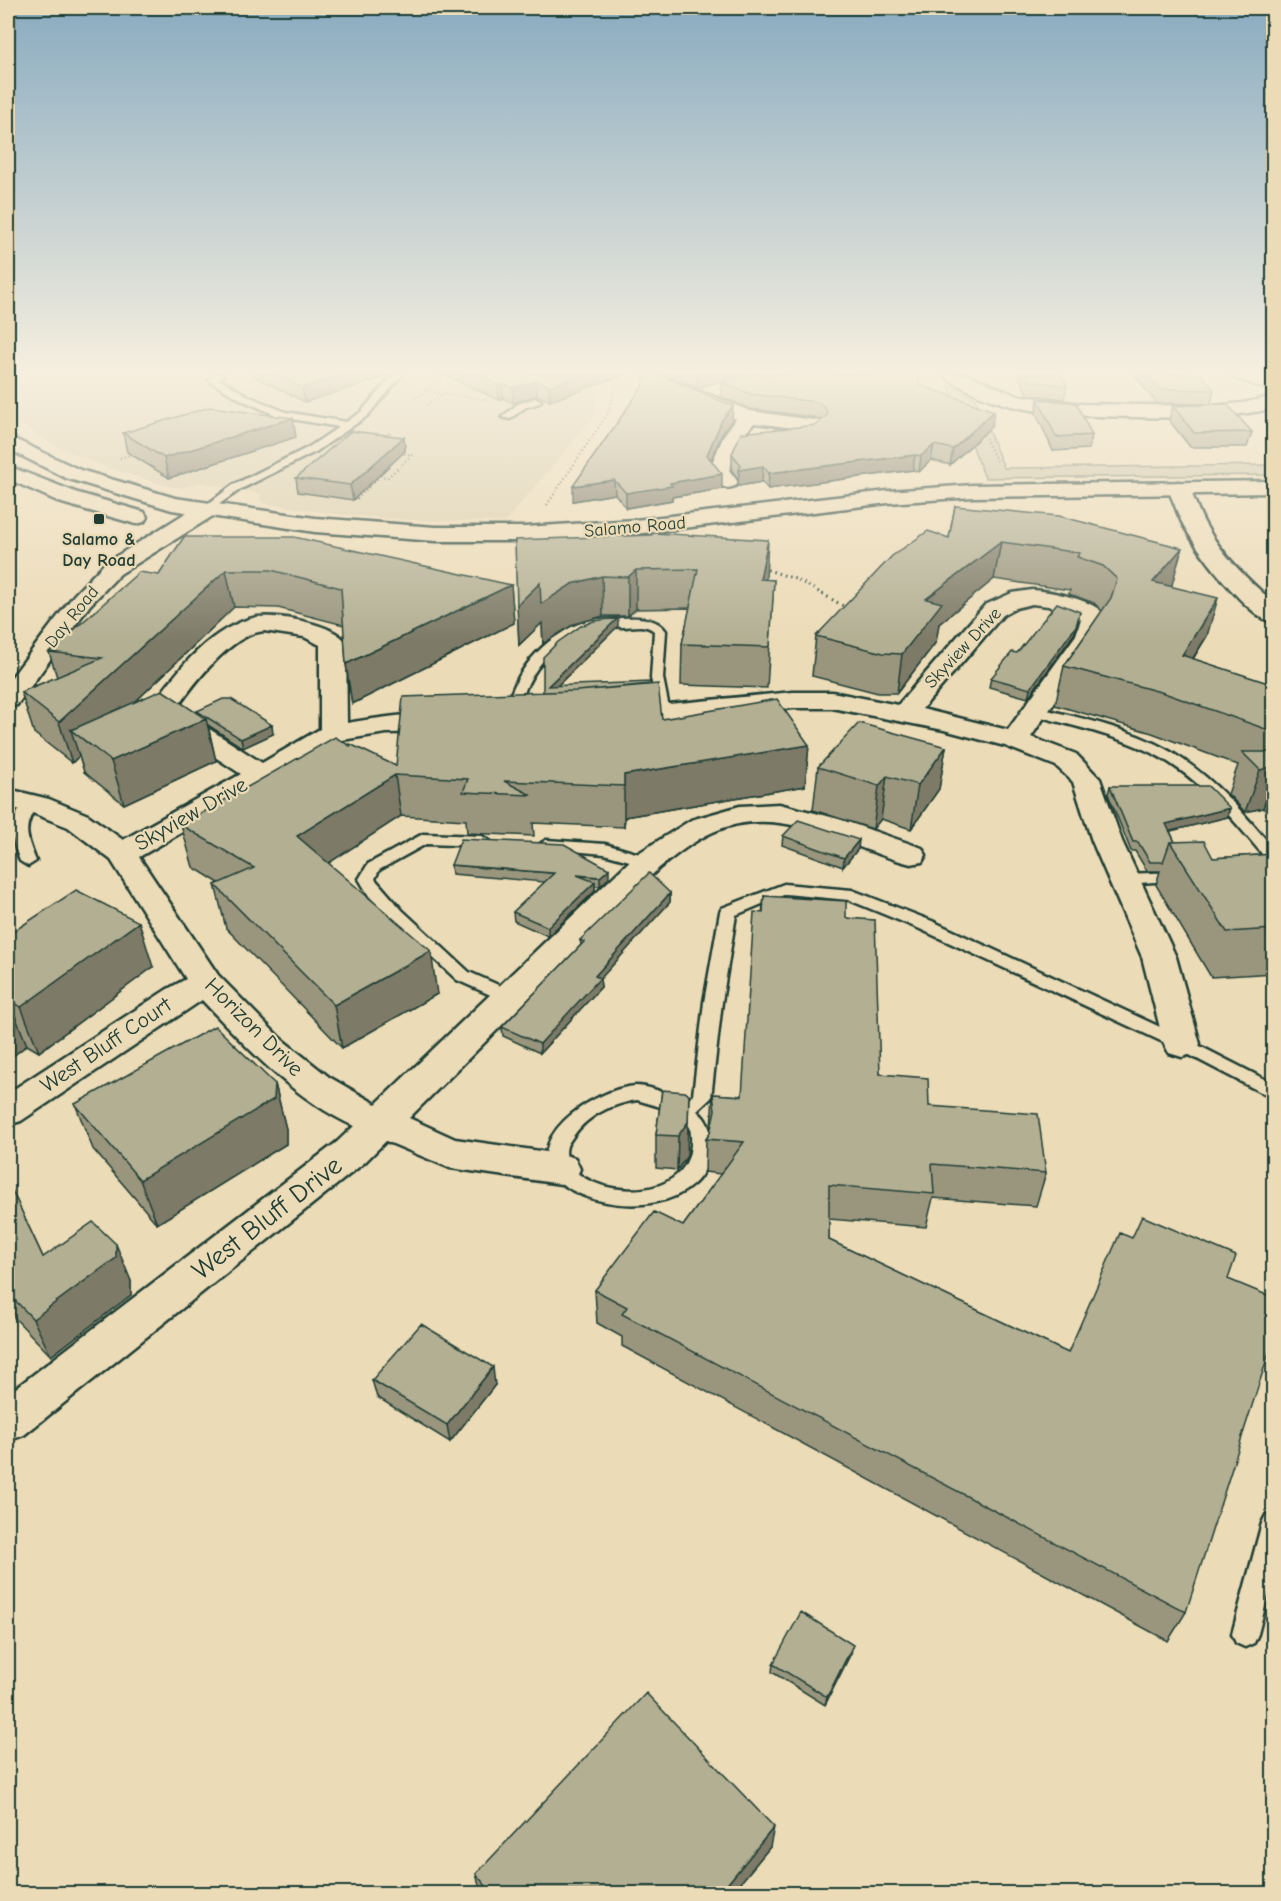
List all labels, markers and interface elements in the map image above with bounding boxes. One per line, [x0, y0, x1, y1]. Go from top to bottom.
marker: Salamo & Day Road [92, 512, 106, 526]
street label: Salamo Road [583, 512, 687, 542]
place label: Salamo & Day Road [62, 529, 136, 571]
street label: Day Road [41, 582, 103, 652]
street label: Skyview Drive [920, 603, 1006, 693]
street label: Skyview Drive [130, 771, 252, 857]
street label: Horizon Drive [199, 972, 309, 1082]
street label: West Bluff Court [36, 991, 177, 1098]
street label: West Bluff Drive [186, 1150, 348, 1286]

